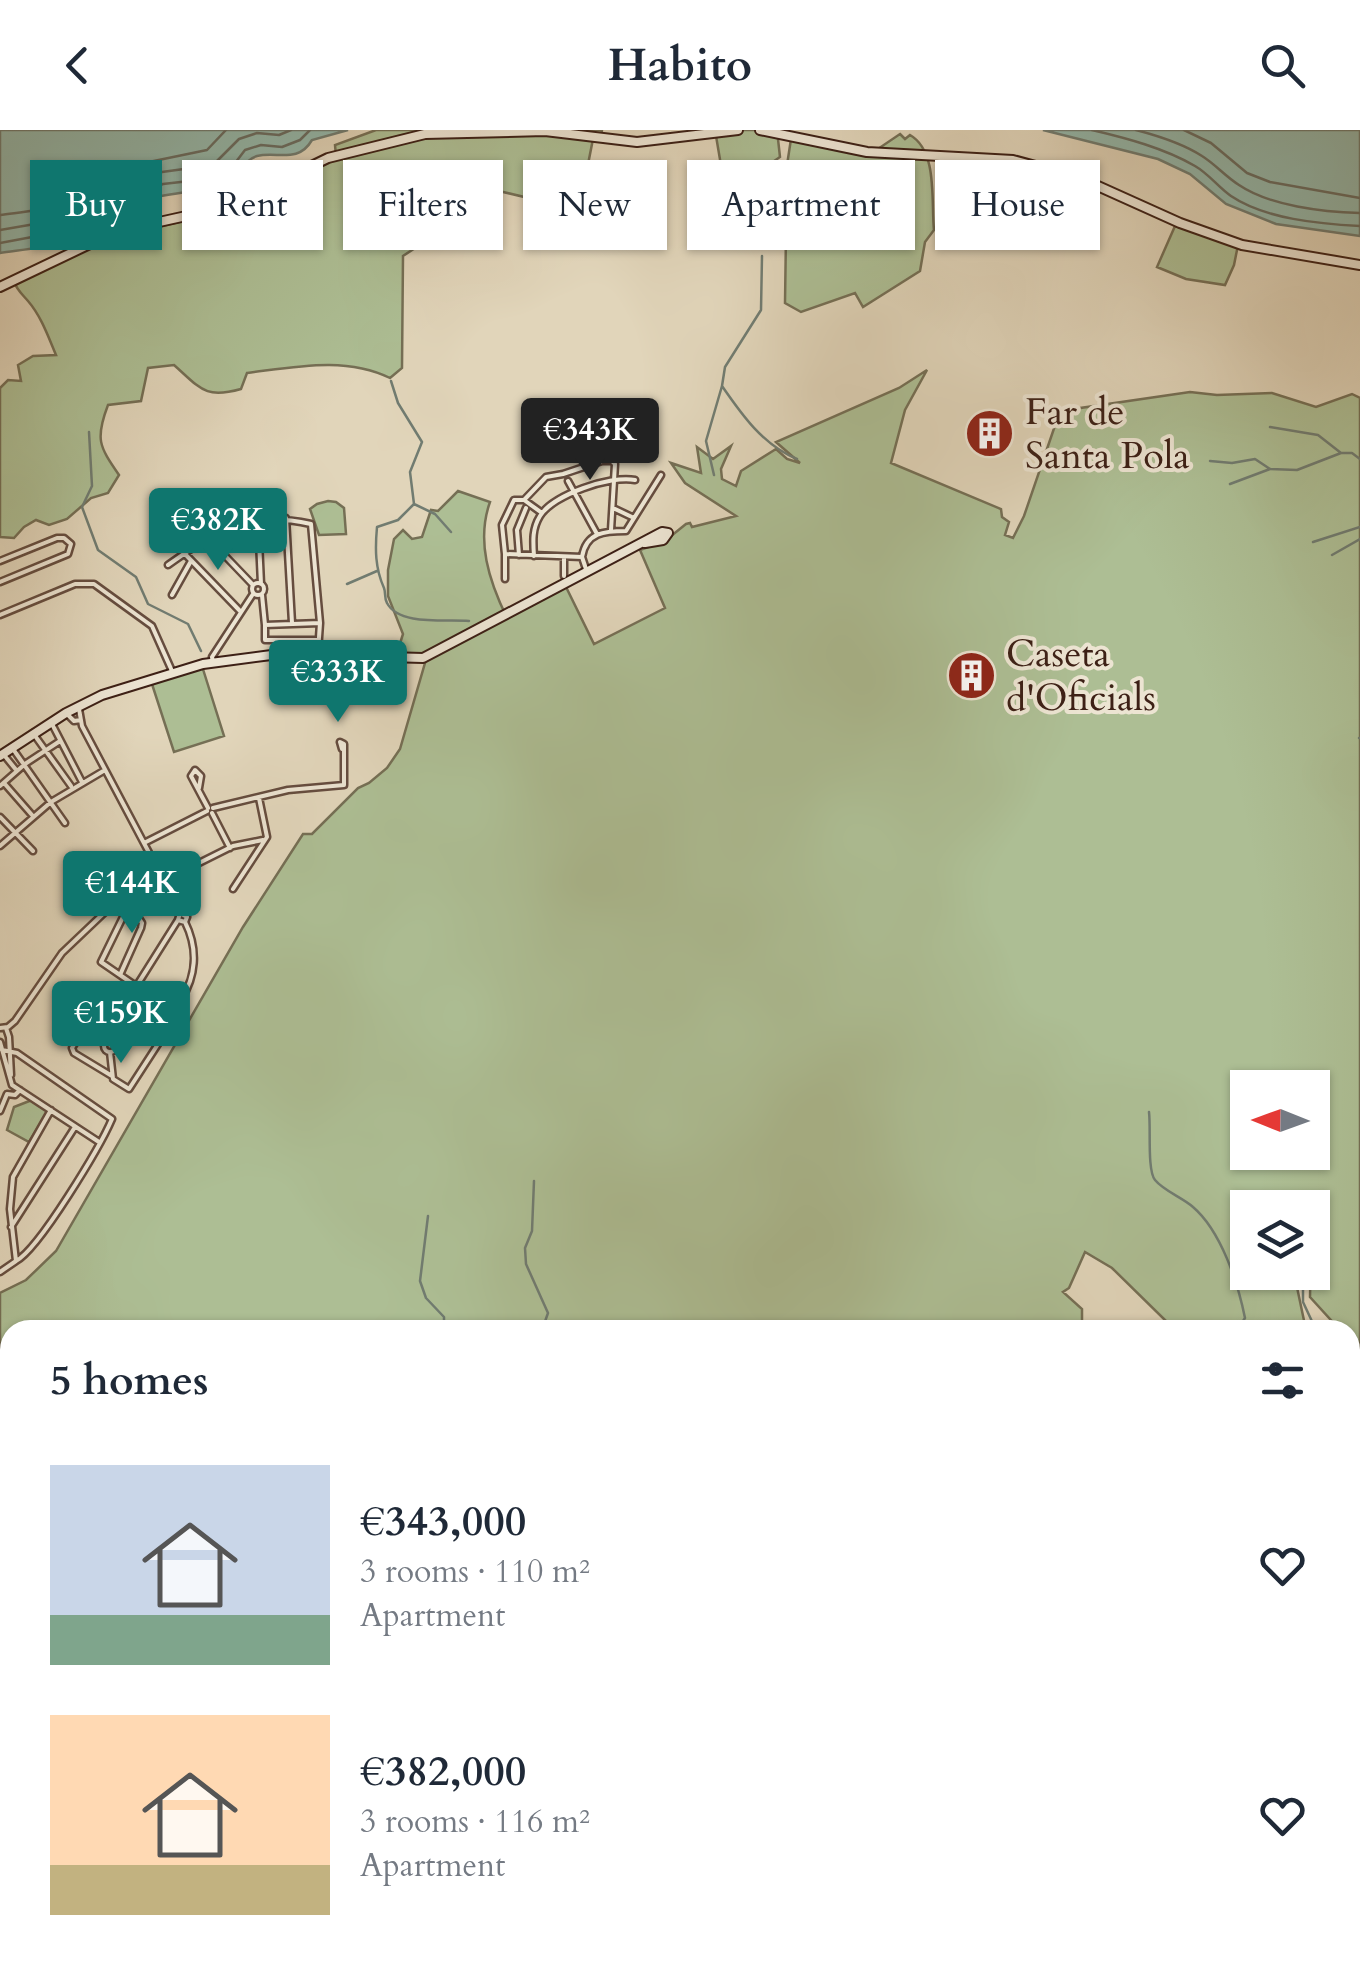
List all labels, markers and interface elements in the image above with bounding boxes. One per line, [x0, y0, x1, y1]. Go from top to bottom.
text: Habito [608, 35, 752, 96]
icon: back [50, 38, 105, 93]
icon: search [1255, 38, 1310, 93]
chip: Buy [30, 160, 162, 250]
chip: Rent [182, 160, 323, 250]
chip: Filters [343, 160, 503, 250]
chip: New [523, 160, 667, 250]
chip: Apartment [687, 160, 915, 250]
chip: House [935, 160, 1100, 250]
place label: Far de Santa Pola [1025, 386, 1190, 482]
pin: €343K [520, 398, 660, 483]
building icon: Far de Santa Pola [964, 407, 1016, 459]
text: €343K [543, 408, 637, 452]
pin: €382K [148, 488, 288, 573]
text: €382K [171, 498, 265, 542]
place label: Caseta d'Oficials [1006, 628, 1156, 724]
pin: €333K [268, 640, 408, 725]
building icon: Caseta d'Oficials [945, 649, 997, 701]
text: €333K [291, 650, 385, 694]
pin: €144K [62, 851, 202, 936]
text: €144K [85, 861, 179, 905]
pin: €159K [51, 981, 191, 1066]
text: €159K [74, 991, 168, 1035]
north arrow [1230, 1070, 1330, 1170]
map controls [1230, 1070, 1330, 1290]
button: layers [1230, 1190, 1330, 1290]
text: 5 homes [50, 1352, 208, 1409]
icon: filters [1255, 1353, 1310, 1408]
text: €343,000 [360, 1493, 526, 1550]
icon: home [130, 1505, 250, 1625]
icon: heart [1255, 1538, 1310, 1593]
text: 3 rooms · 110 m² [360, 1550, 590, 1594]
text: Apartment [360, 1594, 505, 1638]
text: €382,000 [360, 1743, 526, 1800]
icon: home [130, 1755, 250, 1875]
icon: heart [1255, 1788, 1310, 1843]
text: 3 rooms · 116 m² [360, 1800, 590, 1844]
text: Apartment [360, 1844, 505, 1888]

